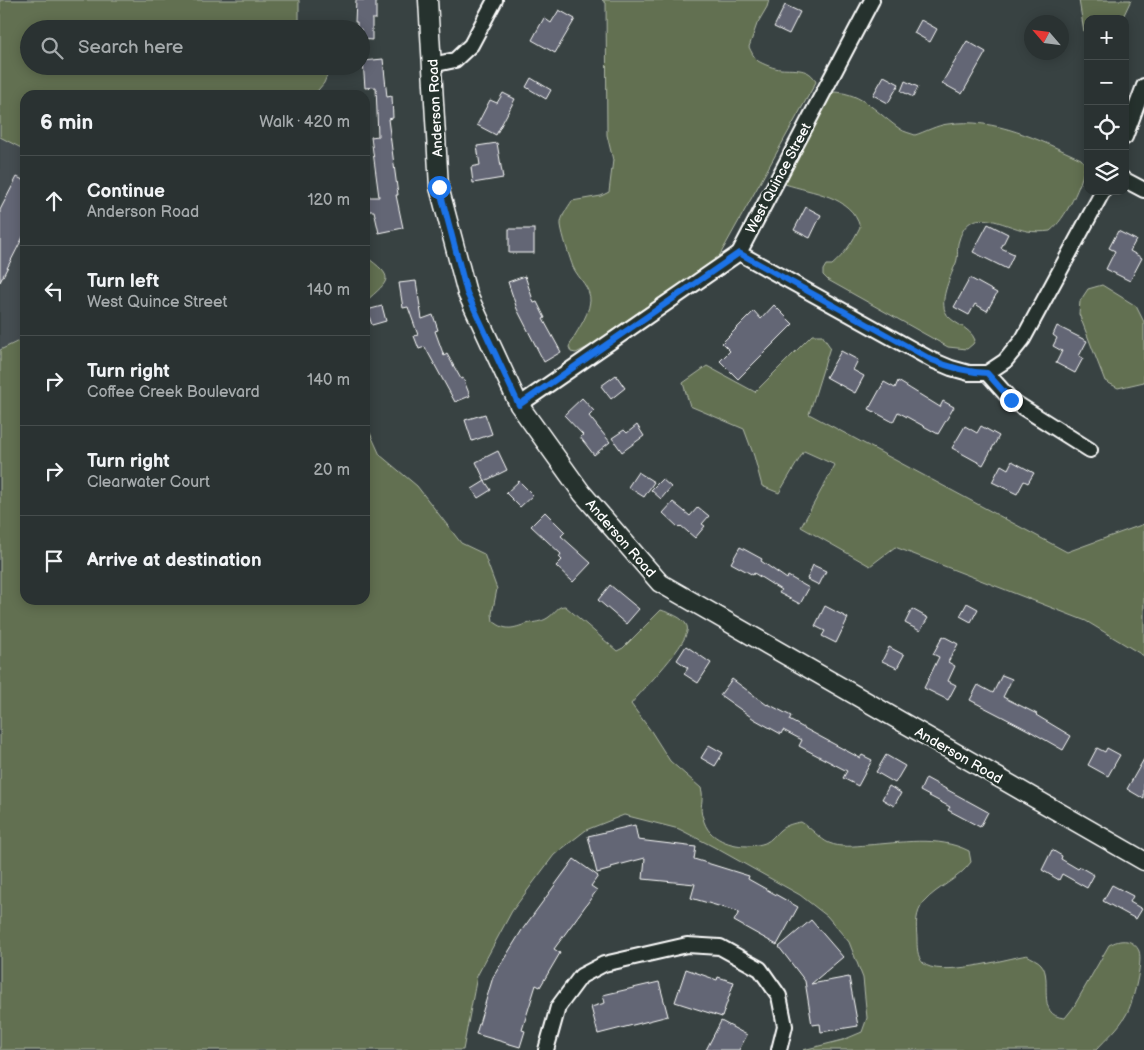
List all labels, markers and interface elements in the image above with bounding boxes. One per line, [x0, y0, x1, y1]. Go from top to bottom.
north arrow [1024, 15, 1069, 60]
map controls [1084, 15, 1129, 195]
button: + [1084, 15, 1129, 60]
search box [20, 20, 370, 75]
icon: search [38, 34, 66, 62]
text: Search here [78, 36, 183, 59]
street label: Anderson Road [424, 58, 447, 157]
button: − [1084, 60, 1129, 105]
button: locate [1084, 105, 1129, 150]
text: 6 min [40, 110, 93, 135]
text: Walk · 420 m [259, 113, 350, 132]
street label: West Quince Street [742, 119, 815, 236]
button: layers [1084, 150, 1129, 195]
route start [428, 176, 451, 199]
text: Continue [87, 180, 165, 203]
icon: ahead [40, 187, 68, 215]
text: 120 m [307, 191, 350, 210]
text: Anderson Road [87, 203, 199, 222]
text: Turn left [87, 270, 159, 293]
icon: left [40, 277, 68, 305]
text: 140 m [307, 281, 350, 300]
text: West Quince Street [87, 293, 227, 312]
text: Turn right [87, 360, 170, 383]
icon: right [40, 367, 68, 395]
text: 140 m [307, 371, 350, 390]
text: Coffee Creek Boulevard [87, 383, 260, 402]
route end [1000, 389, 1023, 412]
text: Turn right [87, 450, 170, 473]
icon: right [40, 457, 68, 485]
text: 20 m [314, 461, 350, 480]
text: Clearwater Court [87, 473, 210, 492]
street label: Anderson Road [582, 496, 659, 581]
icon: arrive [40, 547, 68, 575]
text: Arrive at destination [87, 549, 262, 572]
street label: Anderson Road [912, 724, 1006, 787]

